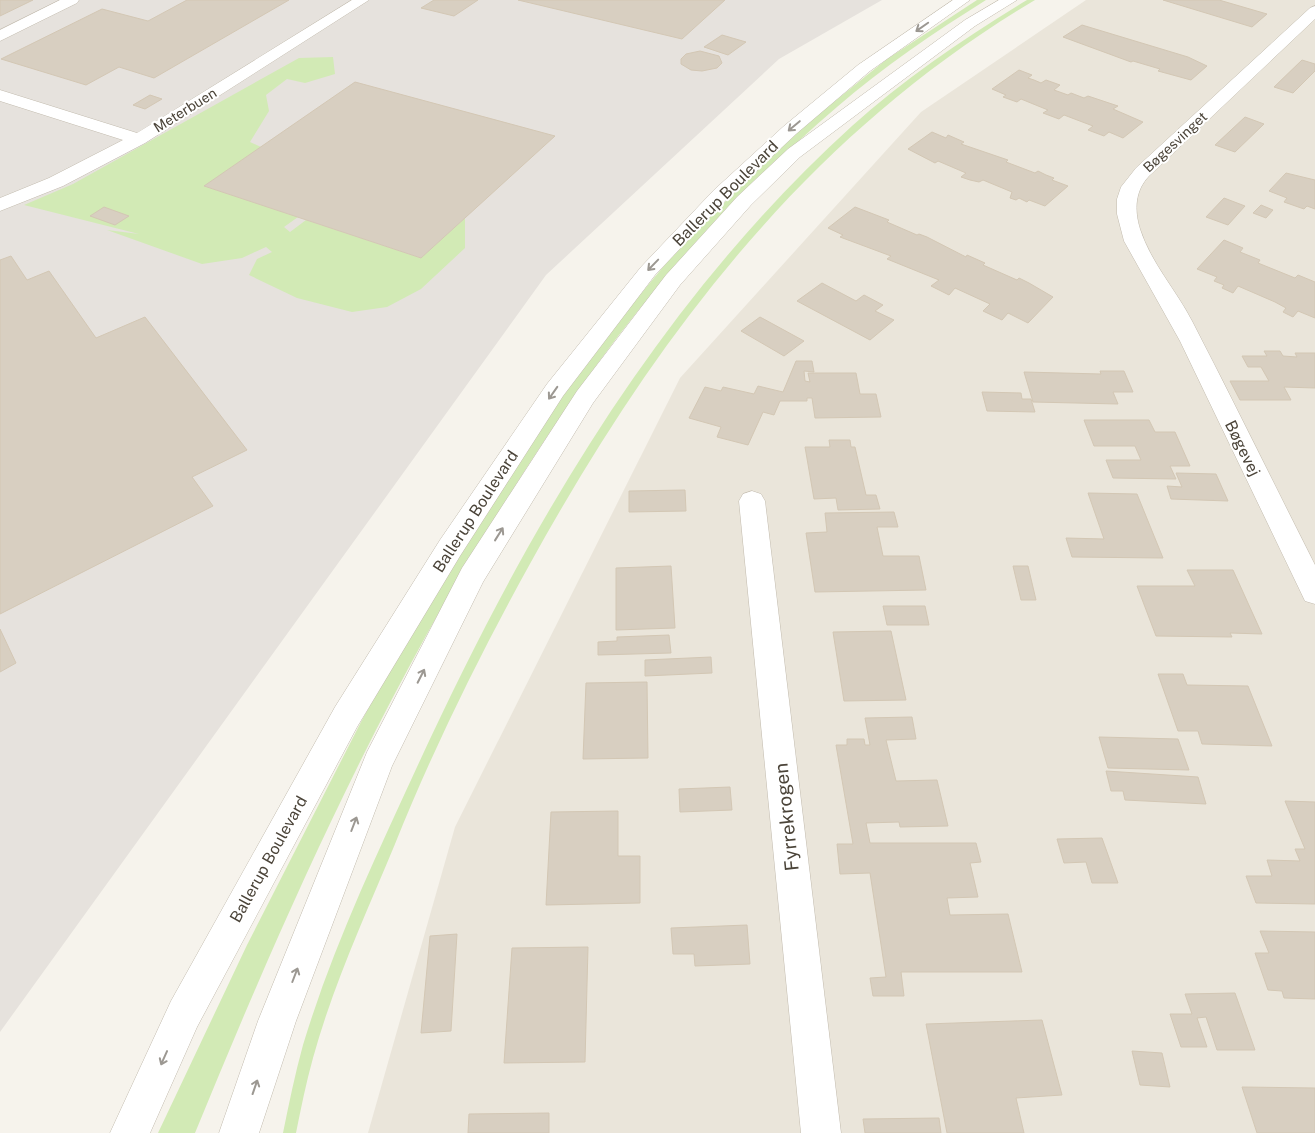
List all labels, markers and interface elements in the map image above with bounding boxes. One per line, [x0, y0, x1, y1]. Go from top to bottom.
one-way arrow [915, 22, 929, 32]
street label: Meterbuen [151, 84, 219, 136]
street label: Bøgesvinget [1140, 108, 1210, 176]
one-way arrow [787, 121, 800, 132]
street label: Ballerup Boulevard [669, 137, 782, 250]
one-way arrow [647, 259, 659, 271]
one-way arrow [548, 386, 558, 400]
street label: Bøgevej [1221, 417, 1264, 479]
street label: Ballerup Boulevard [429, 447, 522, 576]
one-way arrow [494, 527, 504, 541]
one-way arrow [417, 669, 426, 684]
street label: Fyrrekrogen [769, 762, 803, 872]
street label: Ballerup Boulevard [226, 793, 311, 926]
one-way arrow [350, 817, 359, 832]
one-way arrow [291, 968, 300, 984]
one-way arrow [158, 1050, 168, 1065]
one-way arrow [250, 1079, 260, 1095]

